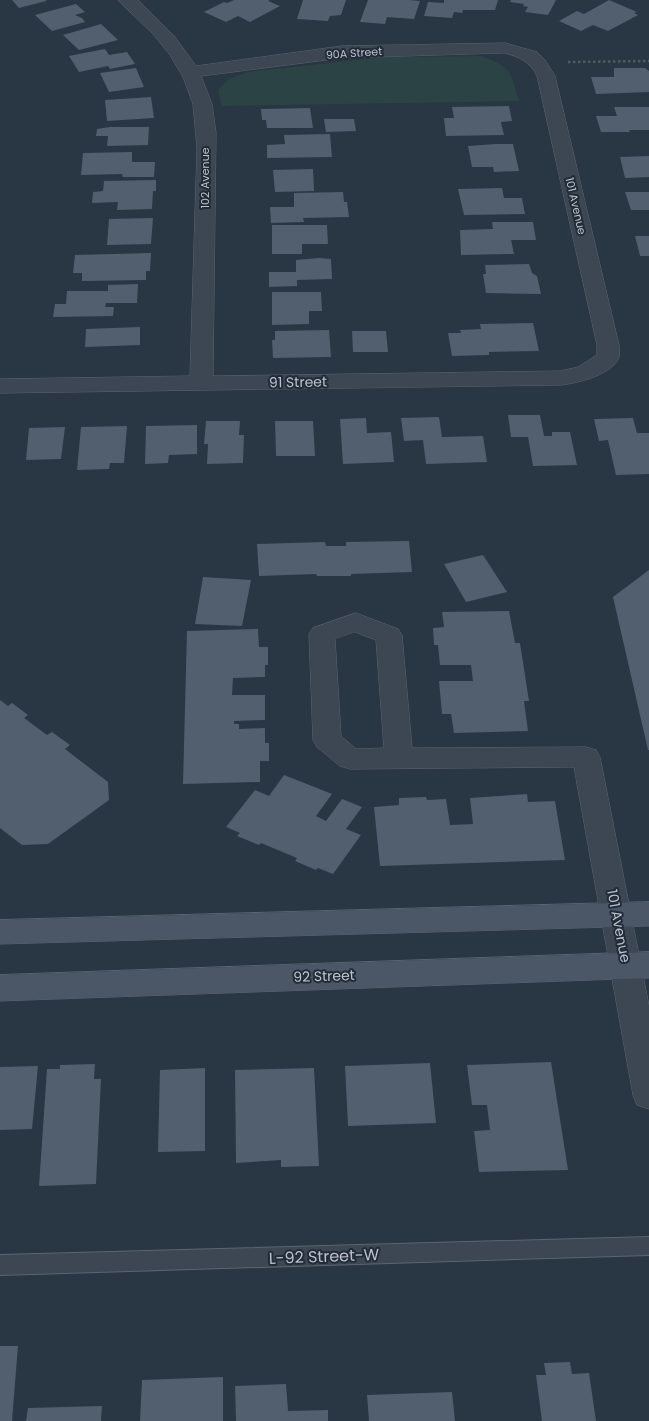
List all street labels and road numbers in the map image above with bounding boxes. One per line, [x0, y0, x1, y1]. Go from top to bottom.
street label: 90A Street [325, 43, 383, 63]
street label: 102 Avenue [197, 147, 213, 209]
street label: 101 Avenue [562, 176, 590, 236]
street label: 91 Street [269, 371, 327, 393]
street label: 101 Avenue [602, 888, 636, 965]
street label: 92 Street [293, 965, 355, 987]
street label: L-92 Street-W [268, 1243, 380, 1270]

